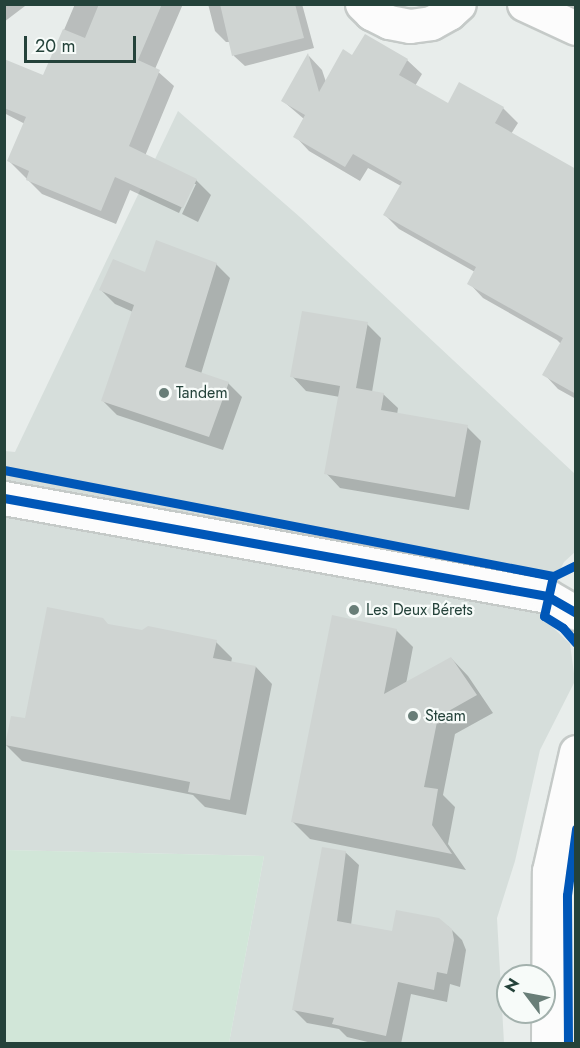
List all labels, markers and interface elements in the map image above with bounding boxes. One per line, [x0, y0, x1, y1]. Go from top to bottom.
scale bar [27, 24, 140, 62]
text: 20 m [35, 33, 75, 59]
place label: Tandem [176, 383, 228, 403]
marker: Tandem [157, 386, 171, 400]
place label: Les Deux Bérets [366, 600, 473, 620]
marker: Les Deux Bérets [347, 603, 361, 617]
place label: Steam [425, 706, 466, 726]
marker: Steam [406, 709, 420, 723]
north arrow [496, 964, 556, 1024]
text: N [499, 974, 525, 997]

